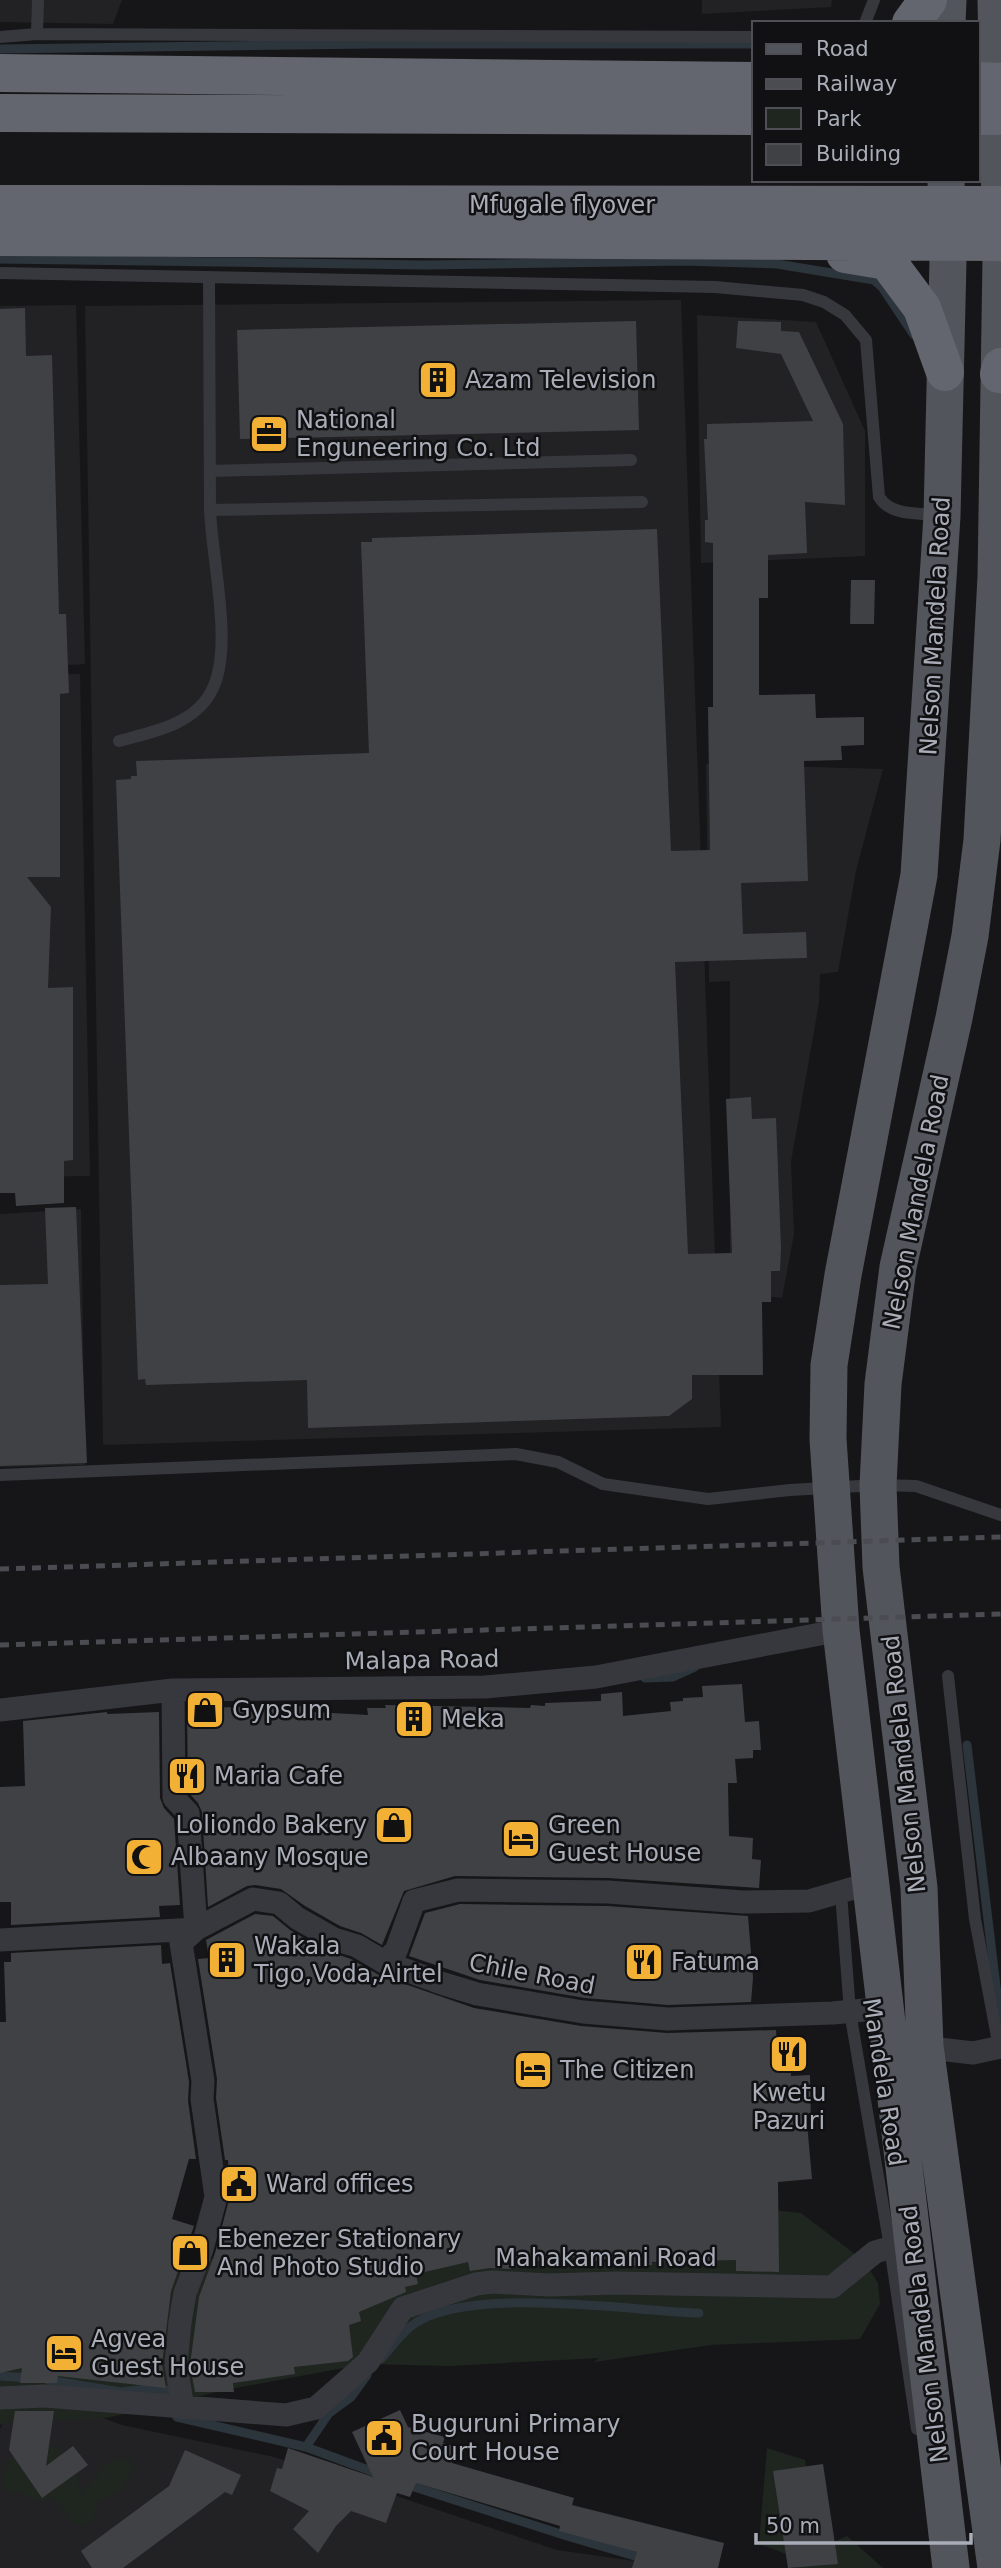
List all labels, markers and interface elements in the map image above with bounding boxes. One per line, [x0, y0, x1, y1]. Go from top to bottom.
legend [752, 21, 980, 182]
text: Road [816, 37, 869, 61]
text: Railway [816, 72, 897, 96]
text: Park [816, 107, 862, 131]
text: Building [816, 142, 901, 166]
street label: Mfugale flyover [469, 191, 655, 219]
building icon: Azam Television [417, 359, 459, 401]
place label: Azam Television [465, 366, 656, 394]
place label: National Enguneering Co. Ltd [296, 406, 540, 462]
office icon: National Enguneering Co. Ltd [248, 413, 290, 455]
street label: Nelson Mandela Road [914, 496, 956, 756]
street label: Nelson Mandela Road [878, 1072, 954, 1332]
street label: Nelson Mandela Road [877, 1634, 931, 1894]
street label: Malapa Road [344, 1645, 500, 1675]
shop icon: Gypsum [184, 1689, 226, 1731]
place label: Gypsum [232, 1696, 331, 1724]
building icon: Meka [393, 1698, 435, 1740]
place label: Meka [441, 1705, 505, 1733]
restaurant icon: Maria Cafe [166, 1755, 208, 1797]
place label: Maria Cafe [214, 1762, 343, 1790]
shop icon: Loliondo Bakery [373, 1804, 415, 1846]
place label: Loliondo Bakery [176, 1811, 367, 1839]
place label: Green Guest House [548, 1811, 701, 1867]
hotel icon: Green Guest House [500, 1818, 542, 1860]
mosque icon: Albaany Mosque [123, 1836, 165, 1878]
place label: Albaany Mosque [171, 1843, 369, 1871]
place label: Wakala Tigo,Voda,Airtel [253, 1932, 443, 1988]
building icon: Wakala Tigo,Voda,Airtel [206, 1939, 248, 1981]
restaurant icon: Fatuma [623, 1941, 665, 1983]
street label: Chile Road [467, 1948, 597, 2000]
place label: Fatuma [671, 1948, 760, 1976]
street label: Mandela Road [857, 1996, 911, 2168]
restaurant icon: Kwetu Pazuri [768, 2033, 810, 2075]
hotel icon: The Citizen [512, 2049, 554, 2091]
place label: The Citizen [559, 2056, 694, 2084]
place label: Kwetu Pazuri [752, 2079, 826, 2135]
public building icon: Ward offices [218, 2163, 260, 2205]
place label: Ward offices [266, 2170, 414, 2198]
street label: Nelson Mandela Road [894, 2204, 954, 2464]
place label: Ebenezer Stationary And Photo Studio [217, 2225, 461, 2281]
shop icon: Ebenezer Stationary And Photo Studio [169, 2232, 211, 2274]
street label: Mahakamani Road [495, 2244, 717, 2272]
place label: Agvea Guest House [91, 2325, 244, 2381]
hotel icon: Agvea Guest House [43, 2332, 85, 2374]
place label: Buguruni Primary Court House [411, 2410, 620, 2466]
public building icon: Buguruni Primary Court House [363, 2417, 405, 2459]
scale bar [756, 2502, 971, 2546]
text: 50 m [766, 2514, 820, 2538]

